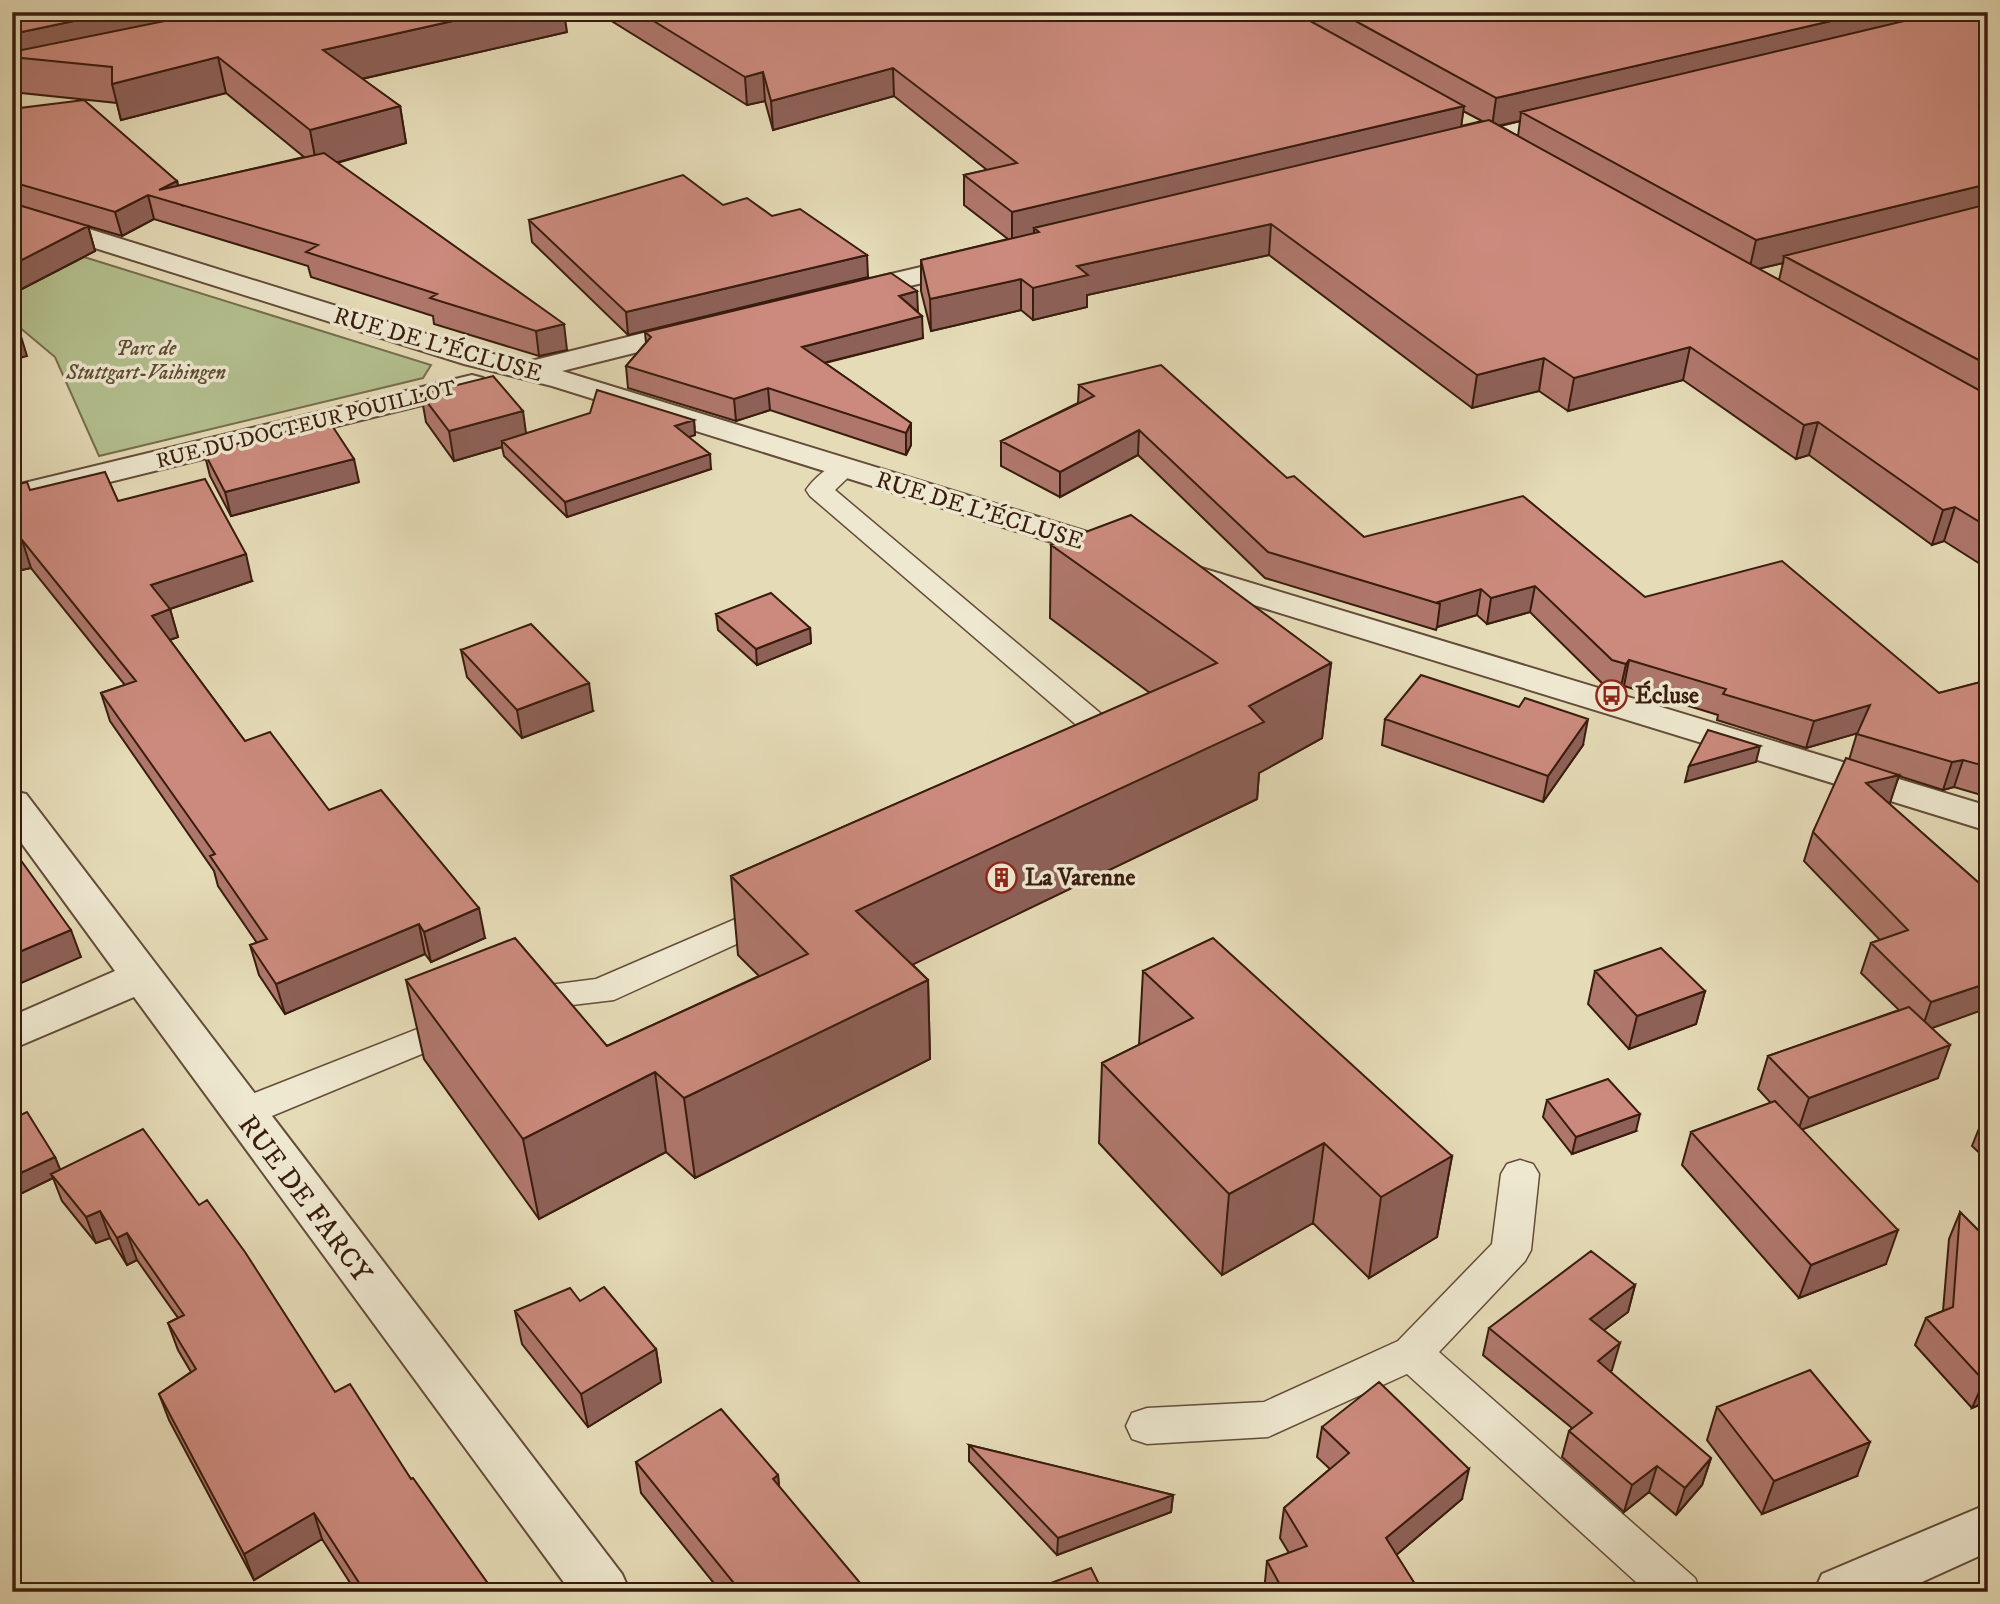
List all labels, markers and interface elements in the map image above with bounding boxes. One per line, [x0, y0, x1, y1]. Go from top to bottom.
street label: RUE DE L'ÉCLUSE [330, 301, 546, 389]
park label: Parc de Stuttgart-Vaihingen [65, 336, 226, 386]
street label: RUE DU DOCTEUR POUILLOT [154, 375, 459, 475]
street label: RUE DE L'ÉCLUSE [872, 465, 1087, 557]
bus stop icon: Écluse [1595, 678, 1629, 712]
place label: Écluse [1635, 680, 1699, 711]
building icon: La Varenne [985, 860, 1019, 894]
place label: La Varenne [1025, 863, 1135, 893]
street label: RUE DE FARCY [230, 1108, 379, 1290]

